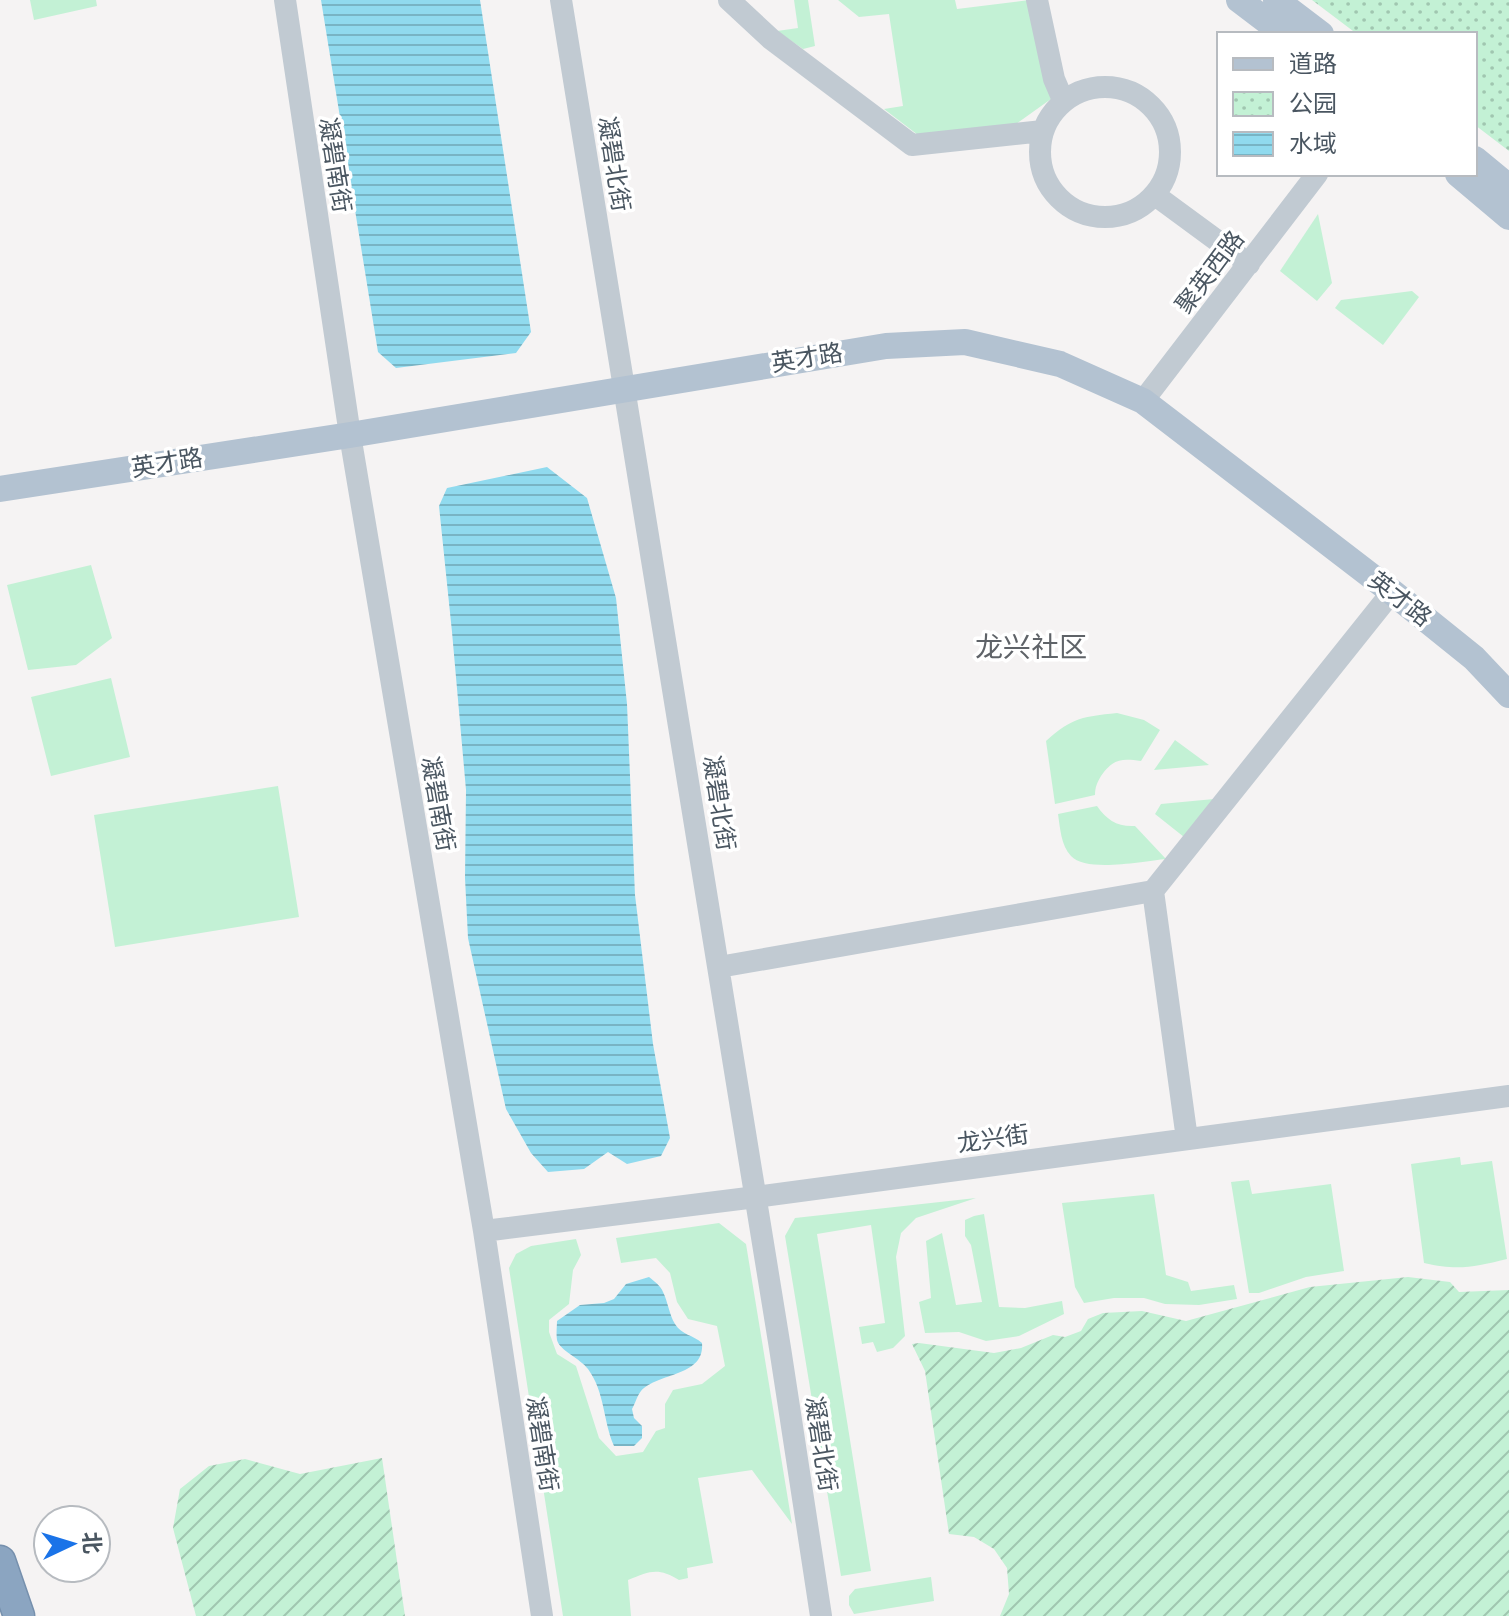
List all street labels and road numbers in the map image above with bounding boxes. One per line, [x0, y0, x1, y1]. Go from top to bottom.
street label: 凝碧北街 [591, 114, 638, 214]
street label: 凝碧南街 [312, 115, 359, 215]
street label: 聚英西路 [1168, 223, 1252, 320]
street label: 英才路 [769, 336, 845, 379]
street label: 英才路 [129, 441, 205, 484]
street label: 英才路 [1362, 563, 1439, 634]
street label: 凝碧北街 [696, 753, 743, 853]
street label: 凝碧南街 [414, 754, 463, 854]
street label: 龙兴街 [955, 1117, 1031, 1160]
street label: 凝碧南街 [519, 1394, 566, 1494]
street label: 凝碧北街 [798, 1394, 845, 1494]

